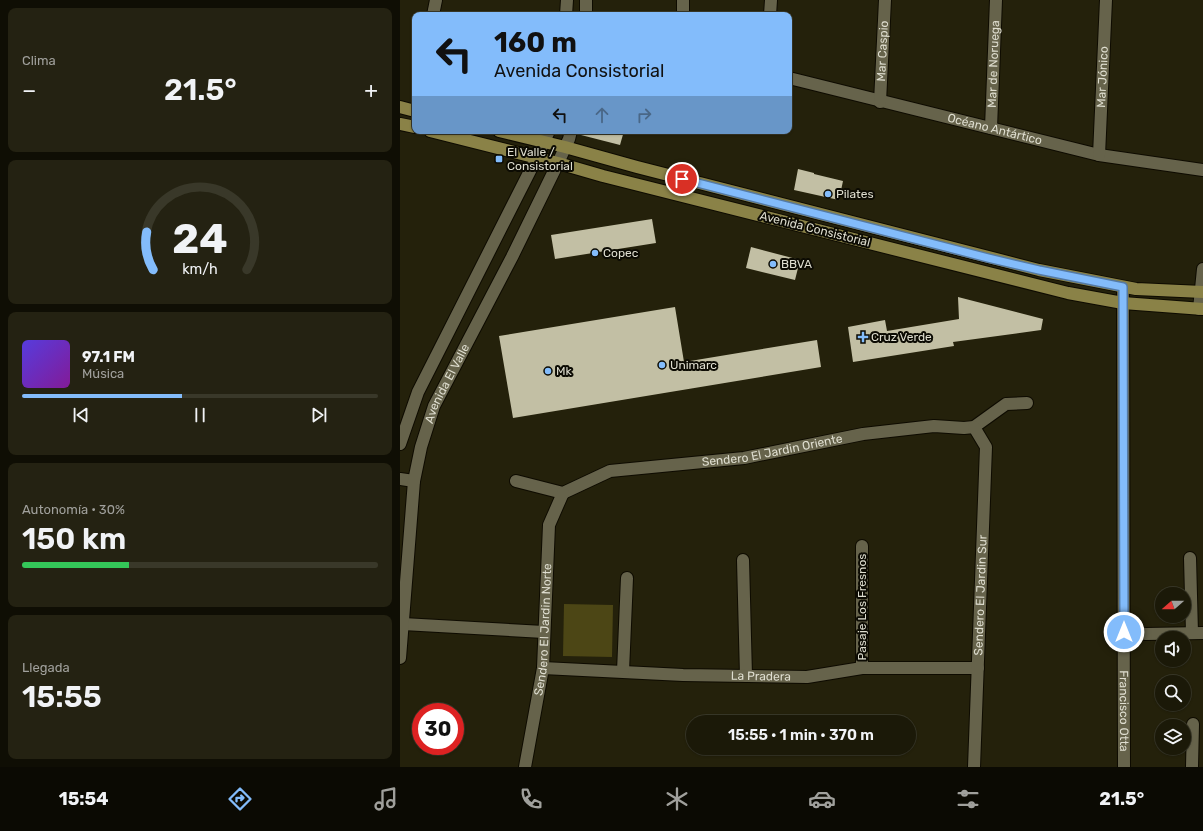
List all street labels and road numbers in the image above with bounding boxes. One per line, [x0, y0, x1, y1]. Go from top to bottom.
street label: Mar Caspio [874, 20, 891, 82]
street label: Mar de Noruega [985, 20, 1002, 108]
street label: Mar Jónico [1094, 46, 1111, 108]
street label: Océano Antártico [946, 111, 1044, 148]
street label: Avenida Consistorial [758, 208, 872, 250]
street label: Avenida El Valle [422, 341, 472, 425]
street label: Sendero El Jardin Oriente [701, 431, 844, 469]
street label: Sendero El Jardin Sur [971, 534, 990, 656]
street label: Pasaje Los Fresnos [855, 554, 869, 660]
street label: Sendero El Jardin Norte [531, 563, 554, 697]
street label: La Pradera [731, 669, 791, 684]
street label: Francisco Otta [1117, 670, 1131, 752]

